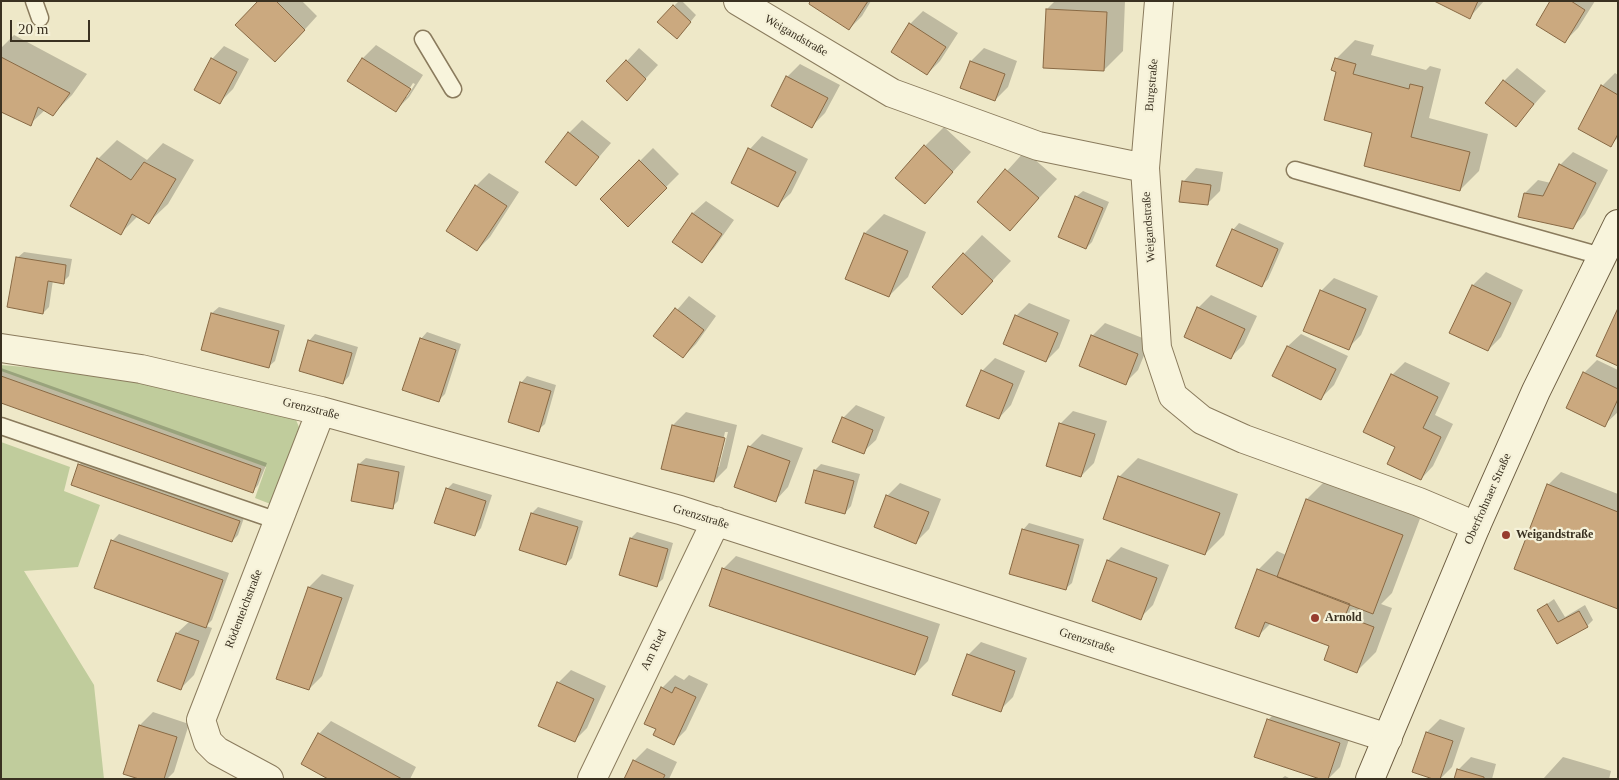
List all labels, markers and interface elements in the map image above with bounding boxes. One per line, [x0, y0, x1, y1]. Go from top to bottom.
scale bar [12, 10, 92, 42]
street label: Weigandstraße [762, 12, 830, 60]
text: 20 m [18, 21, 48, 37]
street label: Burgstraße [1143, 58, 1161, 112]
street label: Weigandstraße [1139, 191, 1159, 263]
street label: Grenzstraße [281, 395, 341, 423]
street label: Oberfrohnaer Straße [1461, 451, 1515, 547]
street label: Grenzstraße [671, 502, 731, 532]
place label: Weigandstraße [1516, 528, 1593, 542]
marker: Weigandstraße [1500, 529, 1512, 541]
street label: Rödenteichstraße [222, 568, 266, 650]
place label: Arnold [1325, 611, 1362, 625]
marker: Arnold [1309, 612, 1321, 624]
street label: Grenzstraße [1057, 625, 1117, 657]
street label: Am Ried [638, 627, 670, 673]

